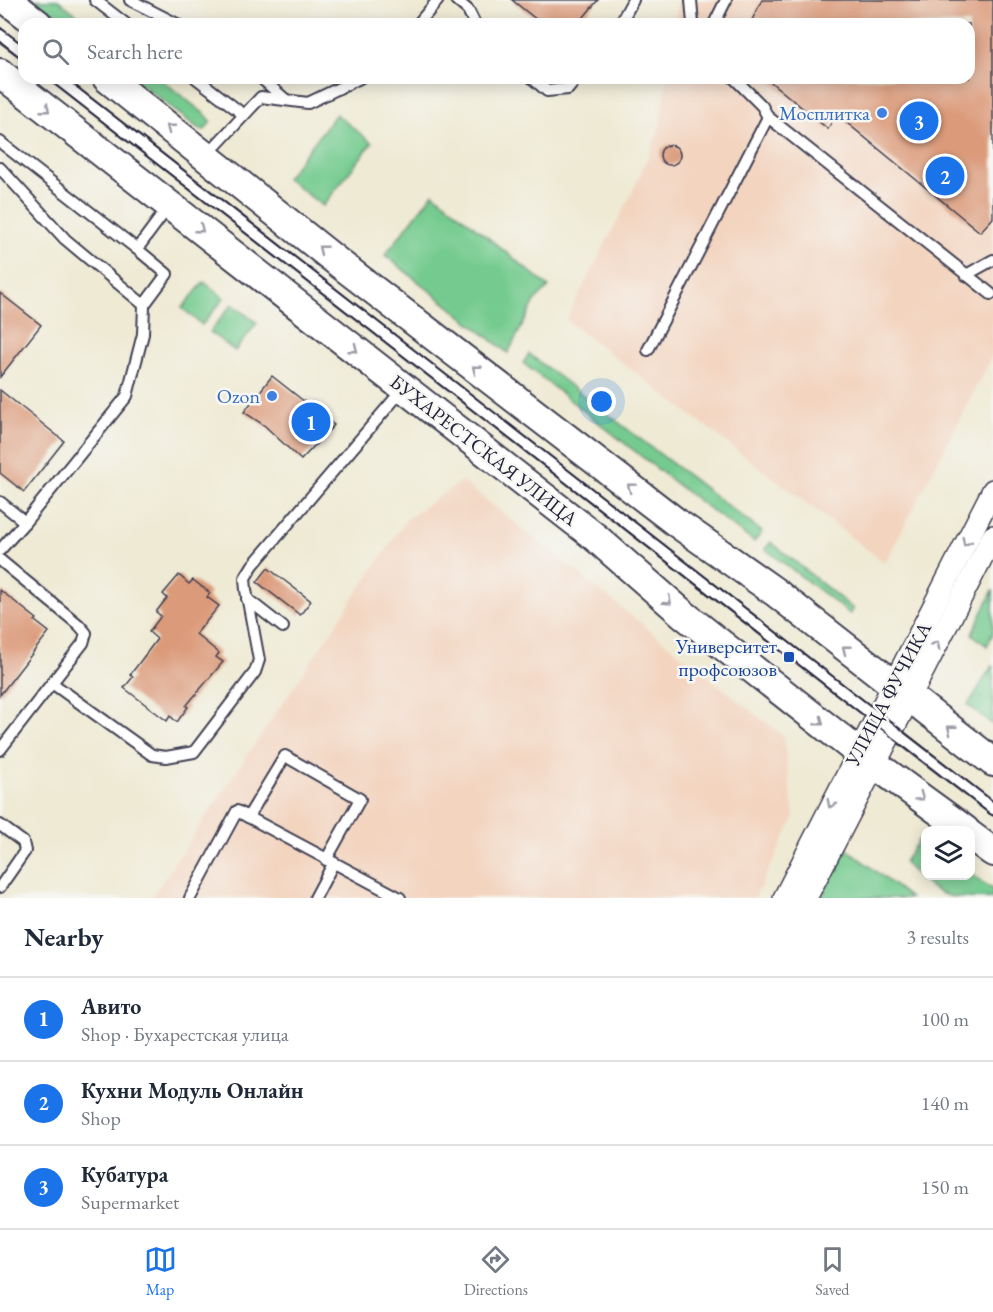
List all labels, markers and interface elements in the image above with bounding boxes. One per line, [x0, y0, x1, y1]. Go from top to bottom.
search box [18, 18, 975, 84]
icon: search [39, 35, 72, 68]
text: Search here [87, 37, 182, 66]
pin: 3 [900, 98, 938, 144]
place label: Мосплитка [779, 100, 870, 126]
one-way arrow [39, 102, 50, 113]
marker: Мосплитка [875, 106, 889, 120]
one-way arrow [166, 124, 177, 135]
pin: 2 [926, 154, 964, 198]
one-way arrow [193, 222, 204, 233]
one-way arrow [318, 246, 329, 257]
one-way arrow [347, 341, 358, 352]
one-way arrow [472, 365, 483, 376]
street label: БУХАРЕСТСКАЯ УЛИЦА [385, 368, 583, 532]
place label: Ozon [217, 383, 260, 409]
your location [587, 387, 616, 416]
marker: Ozon [265, 389, 279, 403]
pin: 1 [292, 400, 330, 444]
one-way arrow [627, 484, 638, 495]
one-way arrow [962, 536, 974, 547]
one-way arrow [661, 594, 672, 605]
street label: УЛИЦА ФУЧИКА [839, 617, 937, 771]
place label: Университет профсоюзов [675, 633, 777, 682]
one-way arrow [929, 641, 940, 652]
one-way arrow [841, 646, 852, 657]
marker: Университет профсоюзов [782, 650, 796, 664]
one-way arrow [814, 715, 825, 726]
one-way arrow [946, 726, 957, 737]
one-way arrow [913, 789, 924, 800]
one-way arrow [827, 797, 838, 808]
map controls [921, 826, 975, 880]
button: layers [921, 826, 975, 880]
text: Nearby [24, 920, 104, 954]
text: 3 results [906, 924, 969, 950]
text: Авито [81, 992, 141, 1021]
text: 1 [38, 1006, 49, 1032]
text: 100 m [921, 1006, 969, 1032]
text: Shop · Бухарестская улица [81, 1021, 289, 1047]
text: Кухни Модуль Онлайн [81, 1076, 304, 1105]
text: 2 [38, 1090, 49, 1116]
text: 140 m [921, 1090, 969, 1116]
text: Shop [81, 1105, 121, 1131]
text: Кубатура [81, 1160, 168, 1189]
text: 3 [38, 1174, 49, 1200]
text: 150 m [921, 1174, 969, 1200]
text: Supermarket [81, 1189, 179, 1215]
tab: Map [144, 1243, 177, 1300]
tab: Directions [464, 1243, 528, 1300]
tab: Saved [815, 1243, 849, 1300]

